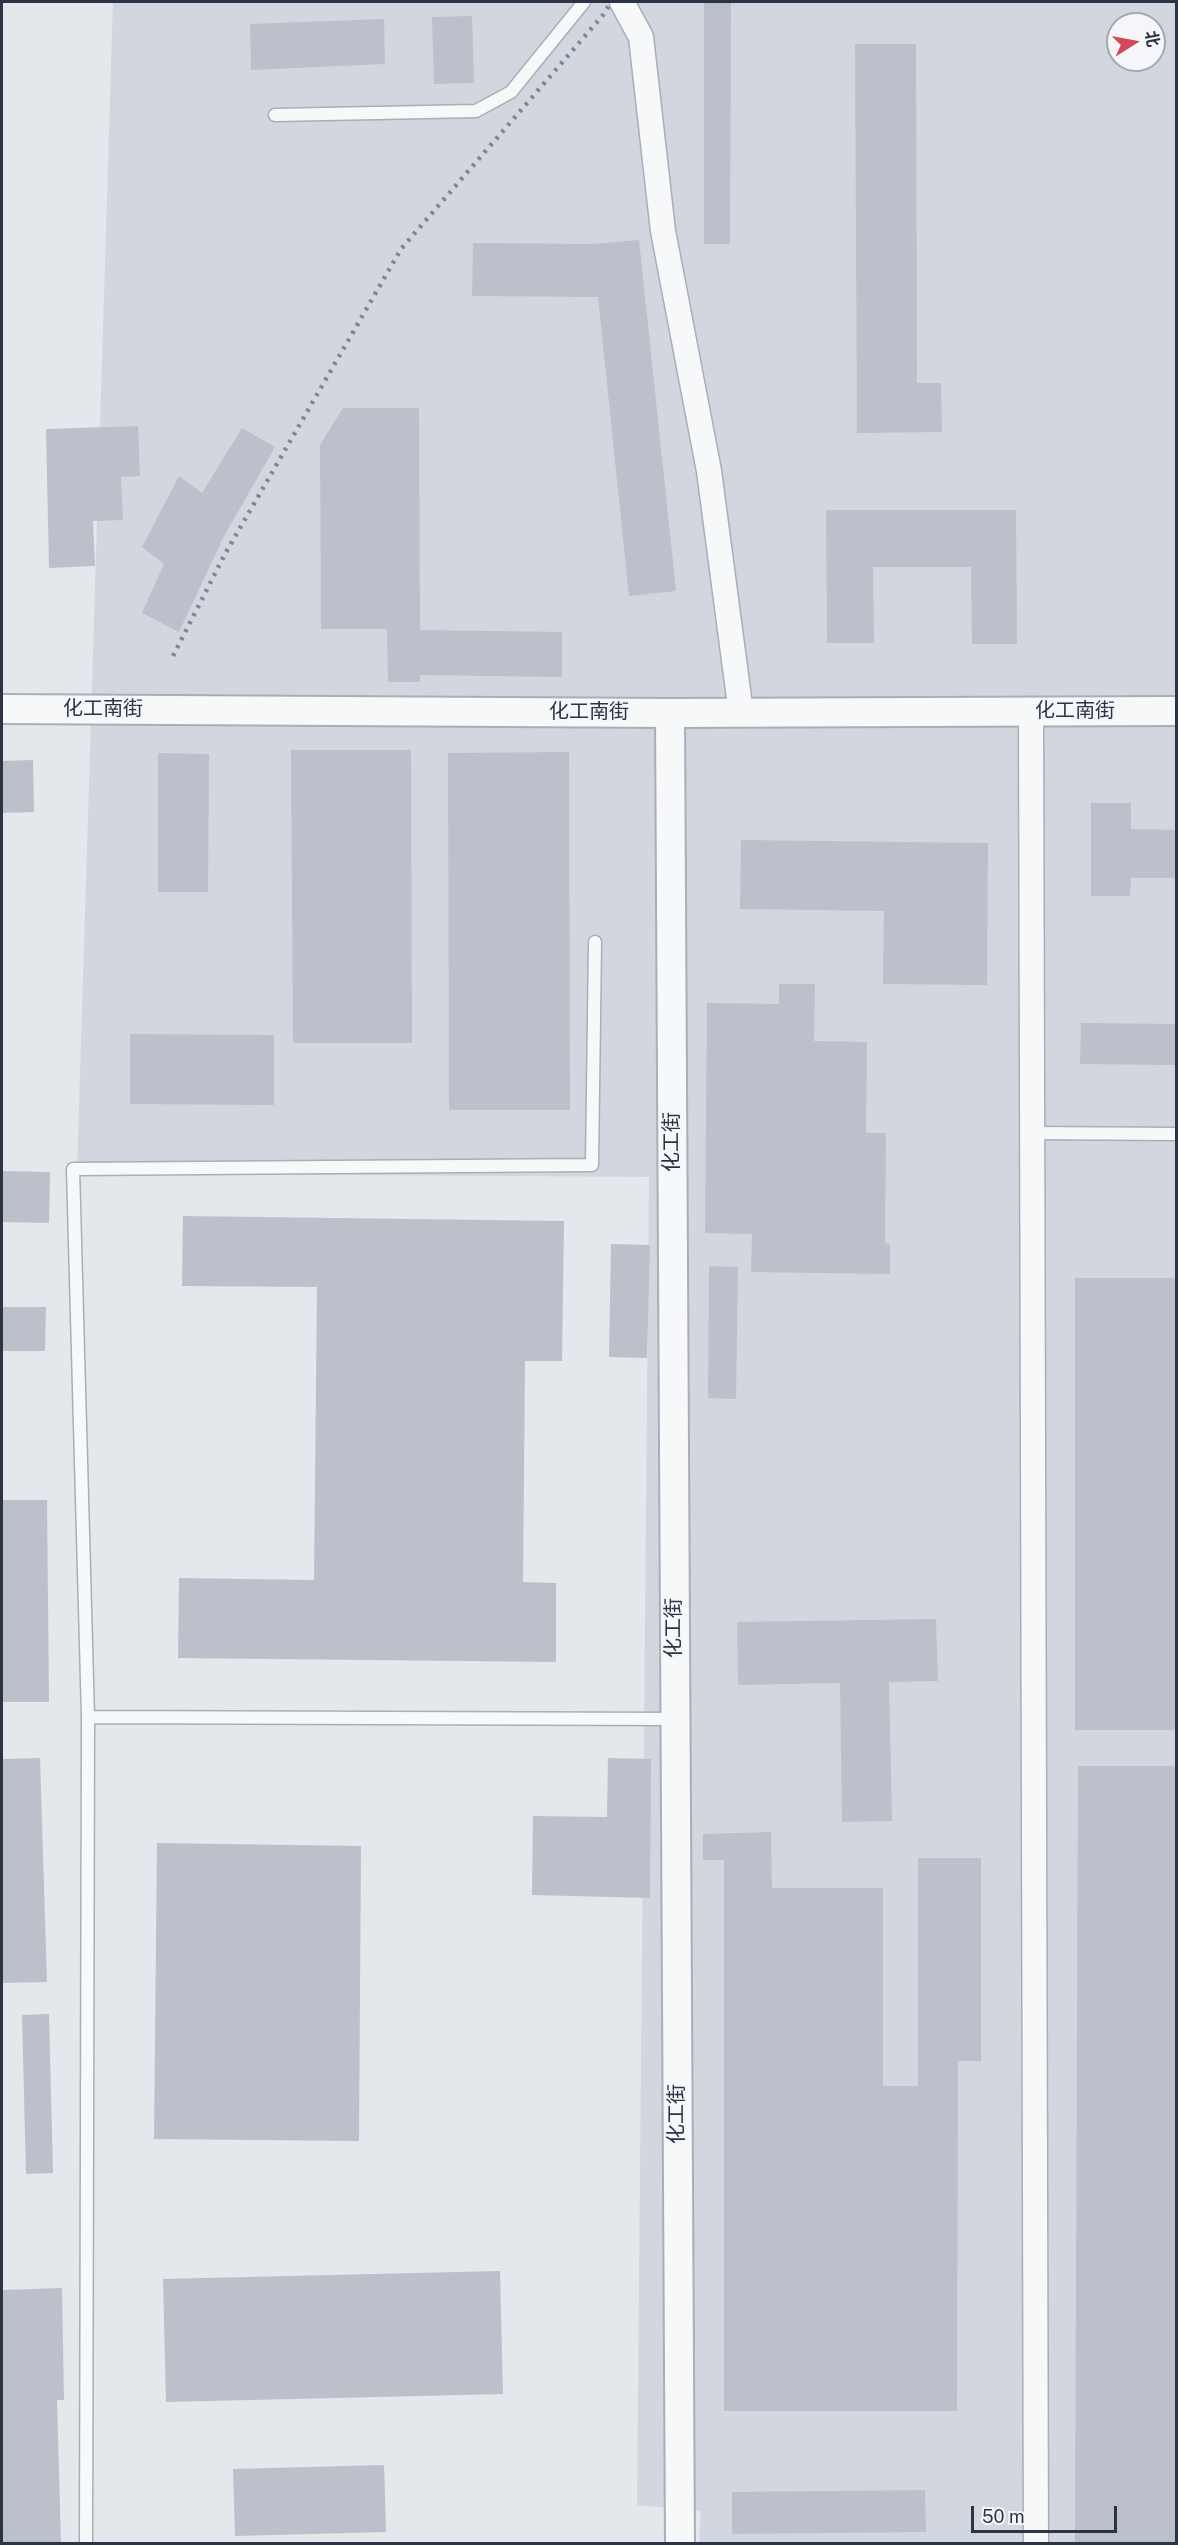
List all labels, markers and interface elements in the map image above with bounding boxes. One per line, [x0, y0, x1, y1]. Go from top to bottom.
north arrow [1106, 12, 1166, 72]
text: 北 [1141, 29, 1163, 49]
street label: 化工南街 [63, 697, 143, 721]
street label: 化工南街 [1035, 699, 1115, 723]
street label: 化工南街 [549, 700, 629, 724]
street label: 化工街 [660, 1112, 684, 1172]
street label: 化工街 [662, 1598, 686, 1658]
street label: 化工街 [665, 2084, 689, 2144]
scale bar [974, 2494, 1120, 2532]
text: 50 m [982, 2506, 1025, 2527]

